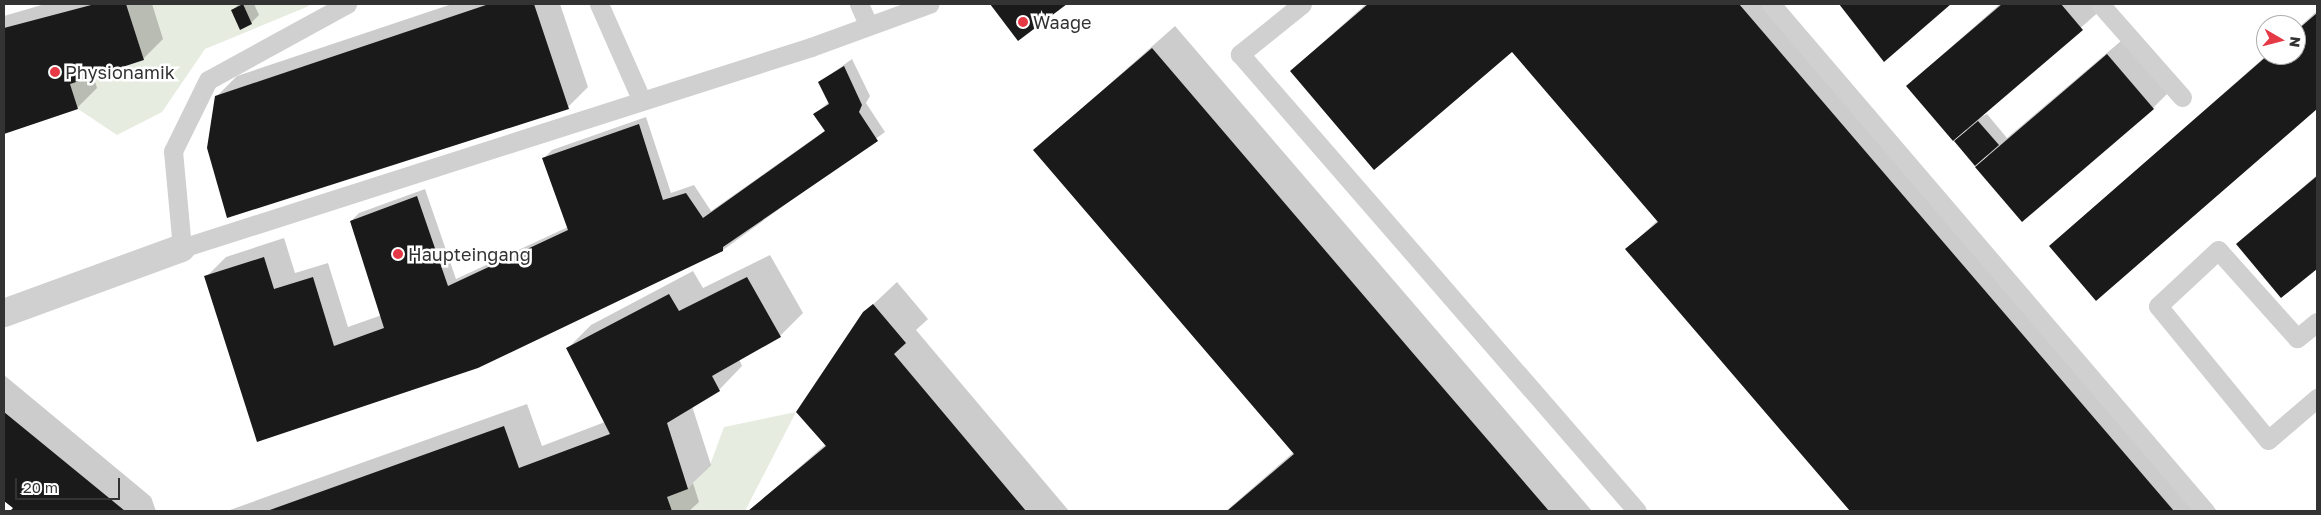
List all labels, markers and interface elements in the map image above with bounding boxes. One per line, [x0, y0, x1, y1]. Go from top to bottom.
place label: Waage [1033, 11, 1091, 33]
north arrow [2256, 15, 2306, 65]
marker: Waage [1017, 16, 1029, 28]
text: N [2286, 36, 2305, 48]
place label: Physionamik [65, 61, 175, 83]
marker: Physionamik [49, 66, 61, 78]
place label: Haupteingang [408, 243, 531, 265]
marker: Haupteingang [392, 248, 404, 260]
scale bar [18, 468, 122, 500]
text: 20 m [23, 478, 58, 496]

